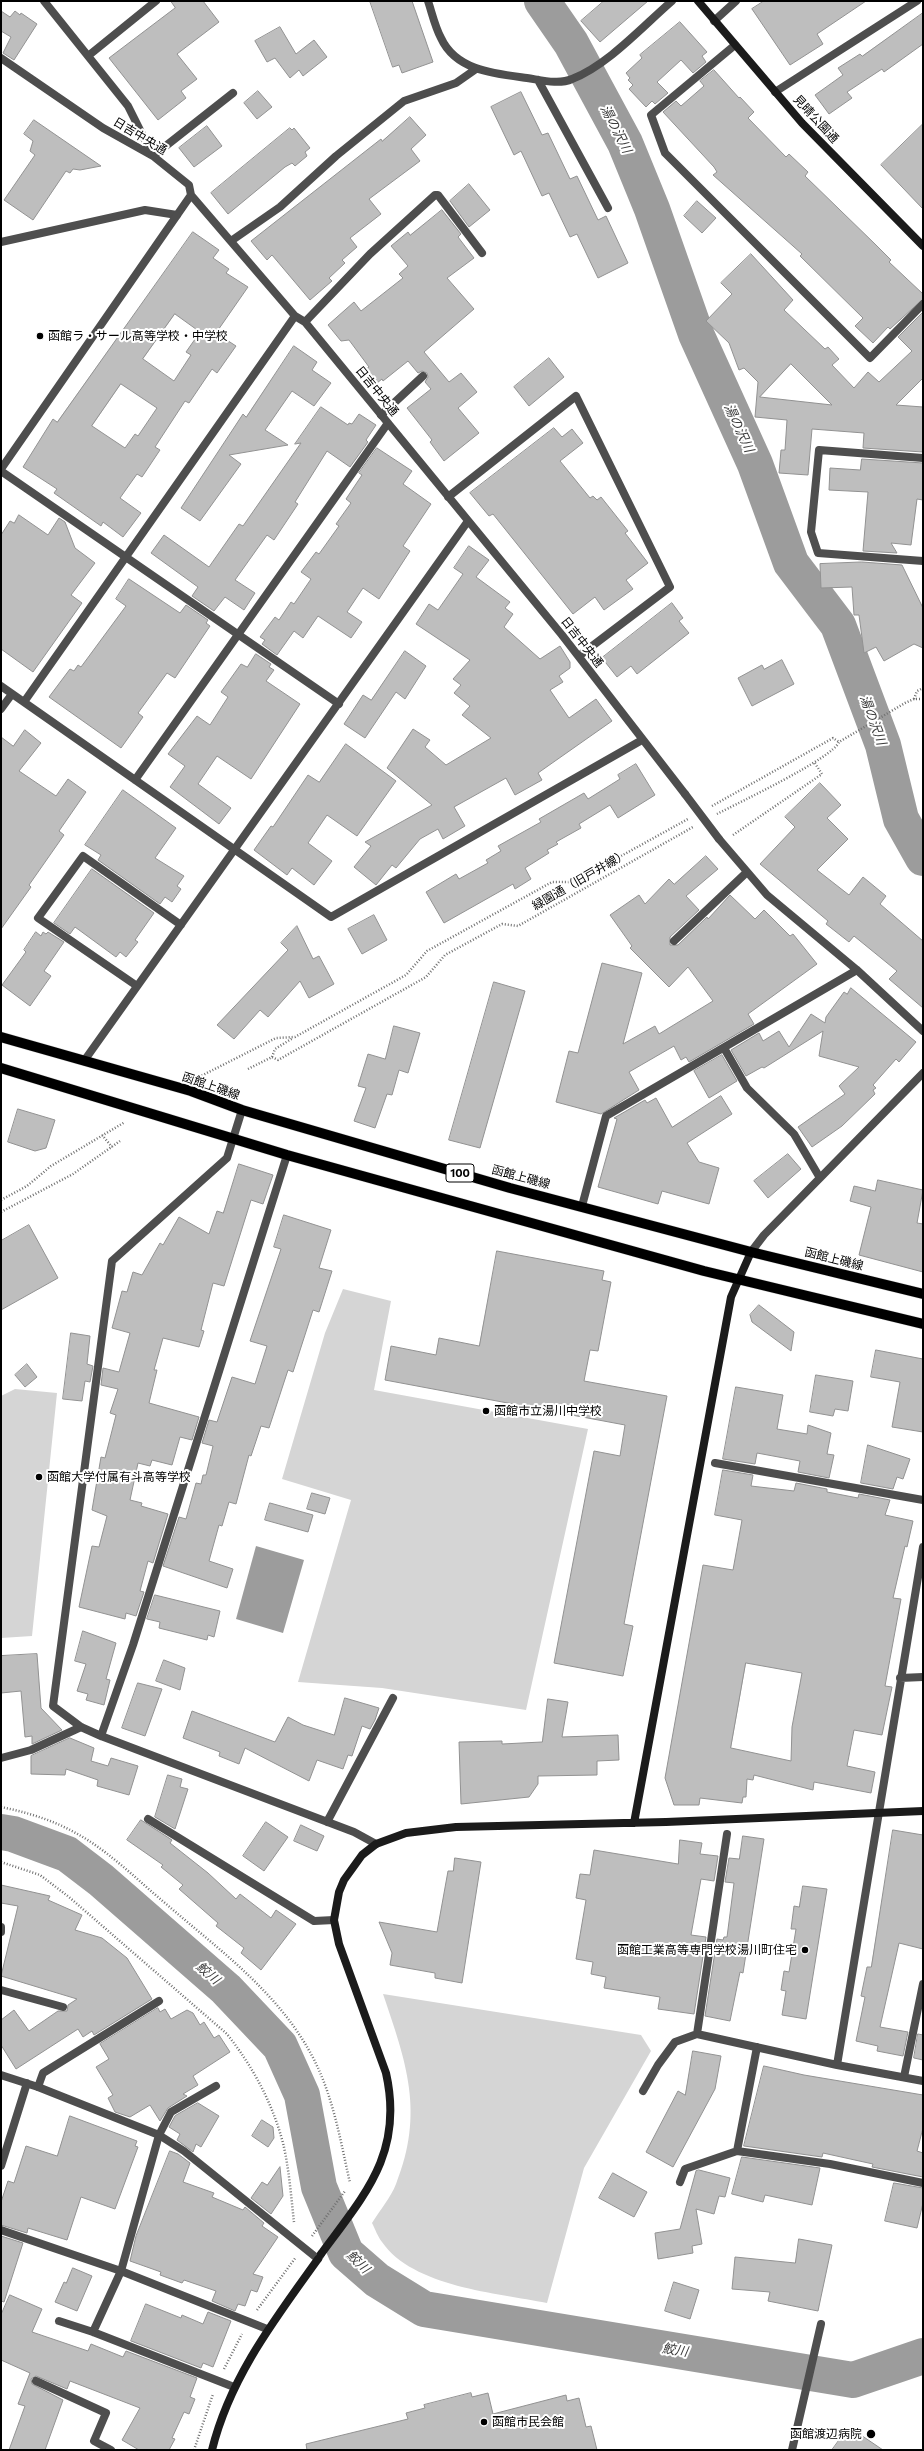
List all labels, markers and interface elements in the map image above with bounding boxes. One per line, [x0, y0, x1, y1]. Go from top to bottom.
street label: 見晴公園通 [790, 92, 842, 146]
water label: 湯の沢川 [597, 102, 635, 156]
street label: 日吉中央通 [111, 114, 169, 158]
place label: 函館ラ・サール高等学校・中学校 [48, 329, 228, 343]
marker: 函館ラ・サール高等学校・中学校 [35, 331, 45, 341]
street label: 日吉中央通 [353, 363, 401, 419]
water label: 湯の沢川 [721, 401, 757, 455]
street label: 日吉中央通 [558, 614, 606, 670]
water label: 湯の沢川 [857, 693, 889, 747]
street label: 緑園通（旧戸井線） [530, 847, 630, 913]
street label: 函館上磯線 [180, 1069, 242, 1103]
street label: 函館上磯線 [490, 1162, 552, 1192]
road number: 100 [446, 1164, 474, 1182]
street label: 函館上磯線 [803, 1245, 865, 1273]
place label: 函館市立湯川中学校 [494, 1404, 602, 1418]
marker: 函館市立湯川中学校 [481, 1406, 491, 1416]
place label: 函館大学付属有斗高等学校 [47, 1470, 191, 1484]
marker: 函館大学付属有斗高等学校 [34, 1472, 44, 1482]
place label: 函館工業高等専門学校湯川町住宅 [617, 1943, 797, 1957]
marker: 函館工業高等専門学校湯川町住宅 [800, 1945, 810, 1955]
water label: 鮫川 [193, 1959, 223, 1987]
water label: 鮫川 [343, 2247, 373, 2277]
water label: 鮫川 [661, 2340, 689, 2360]
place label: 函館市民会館 [492, 2415, 564, 2429]
marker: 函館市民会館 [479, 2417, 489, 2427]
place label: 函館渡辺病院 [790, 2427, 862, 2441]
marker: 函館渡辺病院 [865, 2428, 877, 2440]

